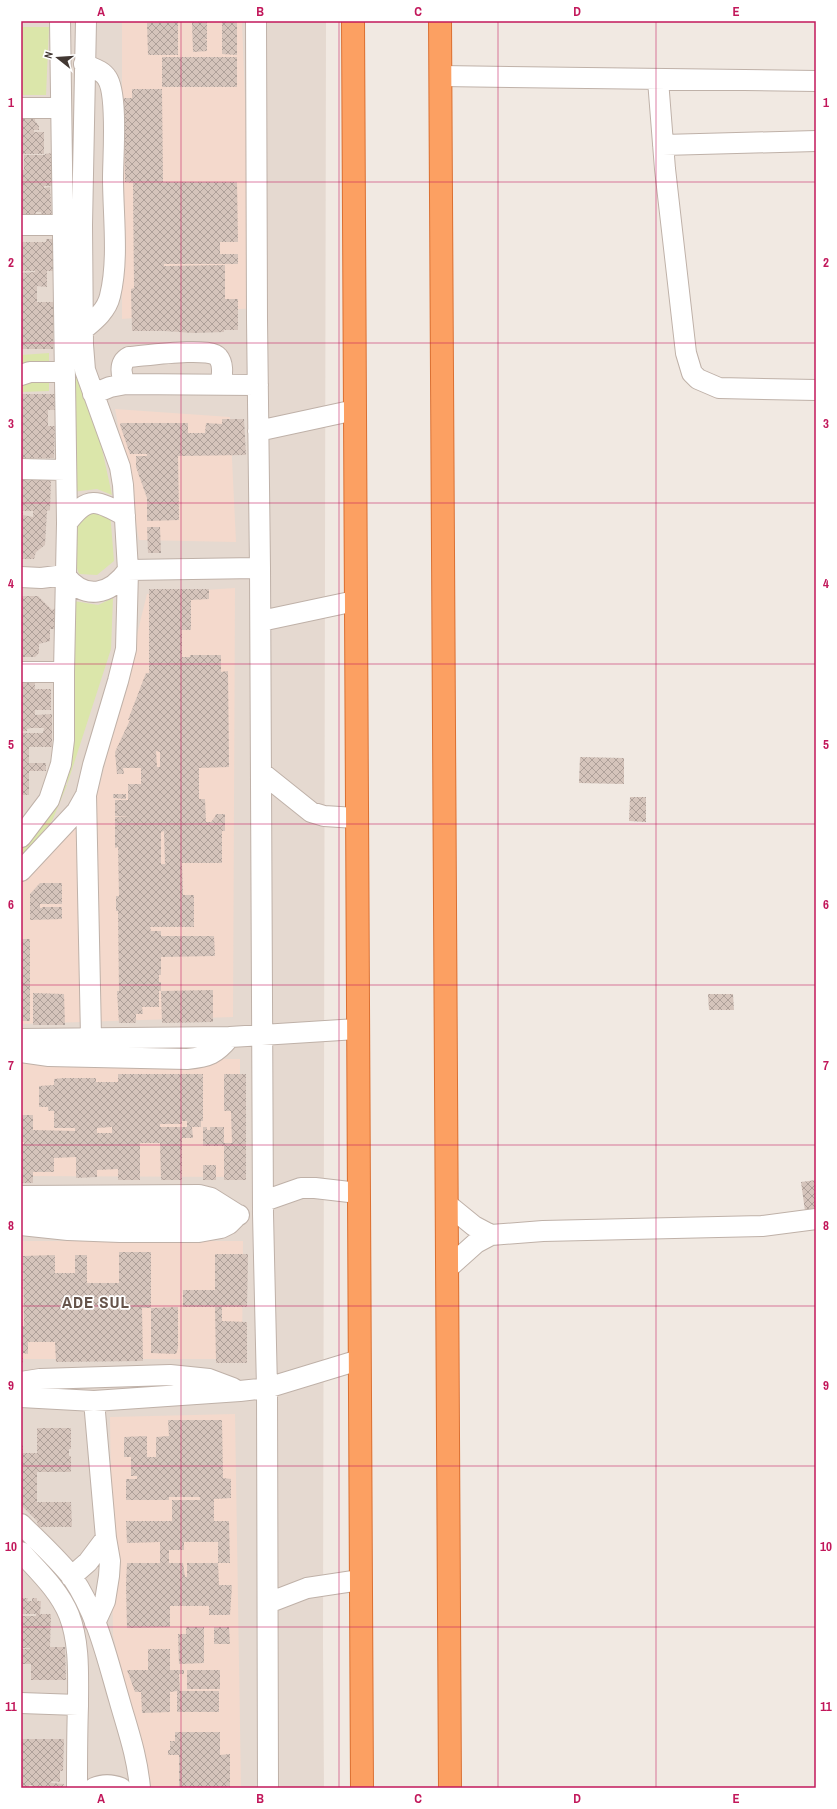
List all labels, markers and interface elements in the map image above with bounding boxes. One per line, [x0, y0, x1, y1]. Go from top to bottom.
text: A [97, 3, 105, 20]
text: B [256, 3, 264, 20]
text: C [414, 3, 422, 20]
text: D [573, 3, 581, 20]
text: E [732, 3, 740, 20]
north arrow [38, 38, 78, 78]
text: N [41, 50, 56, 60]
text: 1 [8, 94, 14, 111]
text: 1 [823, 94, 829, 111]
text: 2 [8, 254, 14, 271]
text: 2 [823, 254, 829, 271]
text: 3 [8, 415, 14, 432]
text: 3 [823, 415, 829, 432]
text: 4 [8, 575, 14, 592]
text: 4 [823, 575, 829, 592]
text: 5 [8, 736, 14, 753]
text: 5 [823, 736, 829, 753]
text: 6 [8, 896, 14, 913]
text: 6 [823, 896, 829, 913]
text: 7 [8, 1057, 14, 1074]
text: 7 [823, 1057, 829, 1074]
text: 8 [8, 1217, 14, 1234]
text: 8 [823, 1217, 829, 1234]
district label: ADE SUL [62, 1290, 130, 1313]
text: 9 [8, 1377, 14, 1394]
text: 9 [823, 1377, 829, 1394]
text: 10 [5, 1538, 17, 1555]
text: 10 [820, 1538, 832, 1555]
text: 11 [5, 1698, 17, 1715]
text: 11 [820, 1698, 832, 1715]
text: A [97, 1790, 105, 1807]
text: B [256, 1790, 264, 1807]
text: C [414, 1790, 422, 1807]
text: D [573, 1790, 581, 1807]
text: E [732, 1790, 740, 1807]

